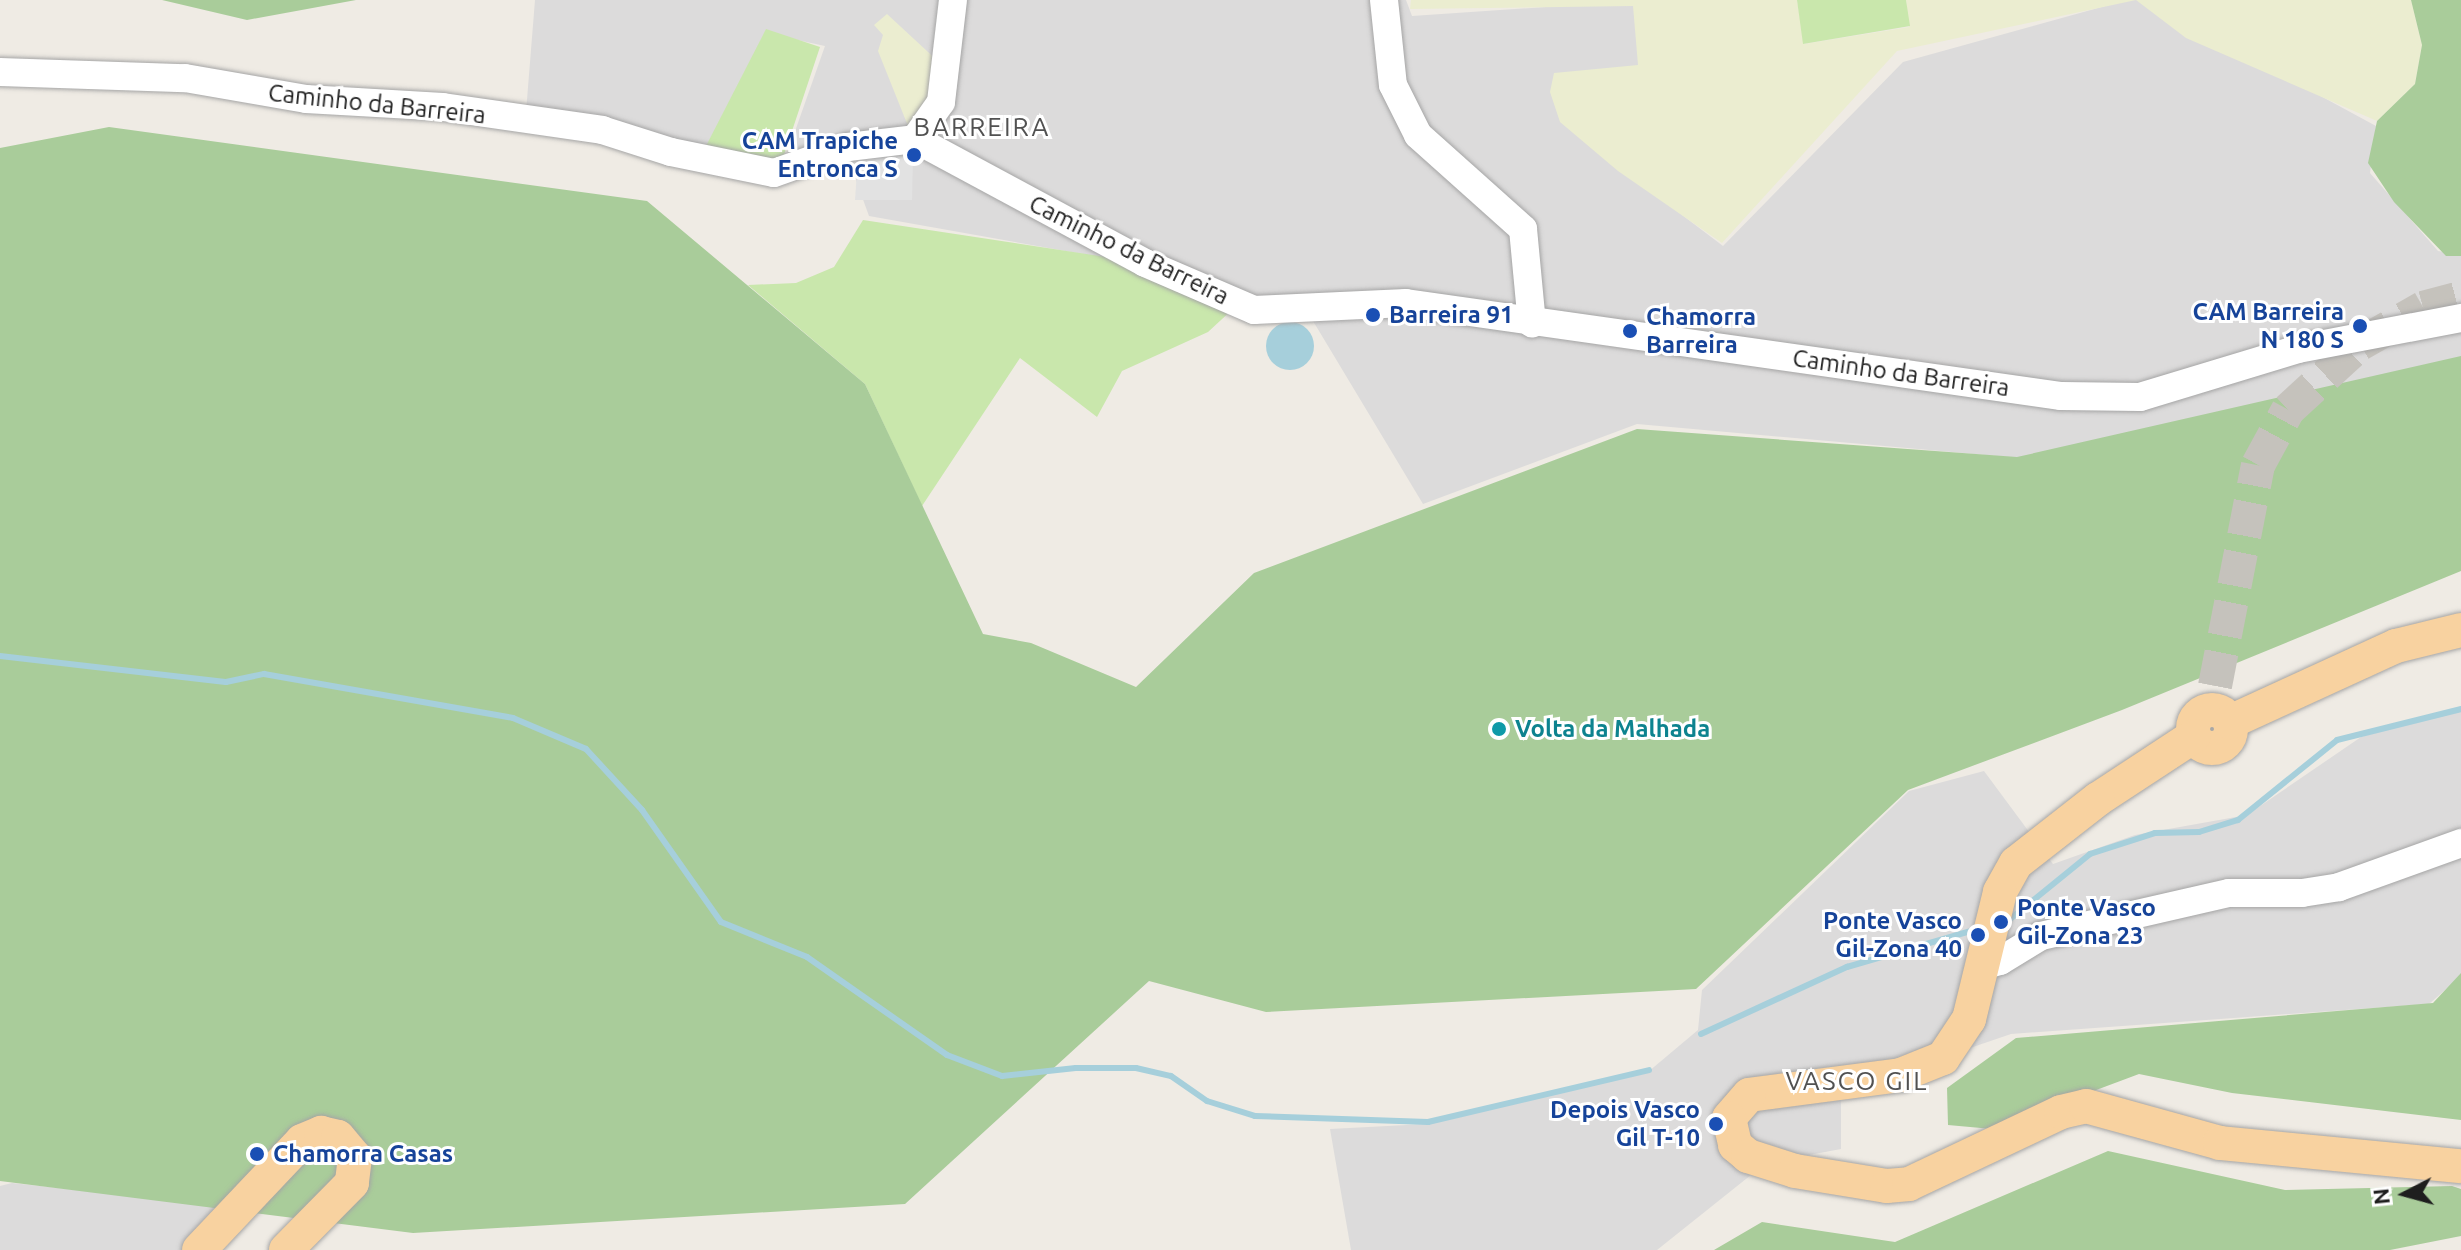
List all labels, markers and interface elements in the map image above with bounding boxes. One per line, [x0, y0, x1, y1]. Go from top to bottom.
street label: Caminho da Barreira [267, 78, 487, 130]
district label: BARREIRA [914, 111, 1050, 143]
place label: CAM Trapiche Entronca S [742, 127, 898, 183]
marker: CAM Trapiche Entronca S [905, 146, 923, 164]
street label: Caminho da Barreira [1024, 189, 1234, 311]
place label: CAM Barreira N 180 S [2192, 298, 2344, 354]
place label: Barreira 91 [1389, 301, 1513, 329]
place label: Chamorra Barreira [1646, 303, 1756, 359]
marker: Barreira 91 [1364, 306, 1382, 324]
marker: CAM Barreira N 180 S [2351, 317, 2369, 335]
marker: Chamorra Barreira [1621, 322, 1639, 340]
street label: Caminho da Barreira [1791, 344, 2011, 402]
place label: Volta da Malhada [1515, 715, 1710, 743]
marker: Volta da Malhada [1490, 720, 1508, 738]
place label: Ponte Vasco Gil-Zona 23 [2017, 894, 2156, 950]
place label: Ponte Vasco Gil-Zona 40 [1823, 907, 1962, 963]
marker: Ponte Vasco Gil-Zona 23 [1992, 913, 2010, 931]
marker: Ponte Vasco Gil-Zona 40 [1969, 926, 1987, 944]
district label: VASCO GIL [1785, 1065, 1929, 1097]
place label: Depois Vasco Gil T-10 [1550, 1096, 1700, 1152]
marker: Depois Vasco Gil T-10 [1707, 1115, 1725, 1133]
place label: Chamorra Casas [273, 1140, 453, 1168]
marker: Chamorra Casas [248, 1145, 266, 1163]
north arrow [2365, 1154, 2445, 1234]
text: N [2367, 1187, 2394, 1206]

